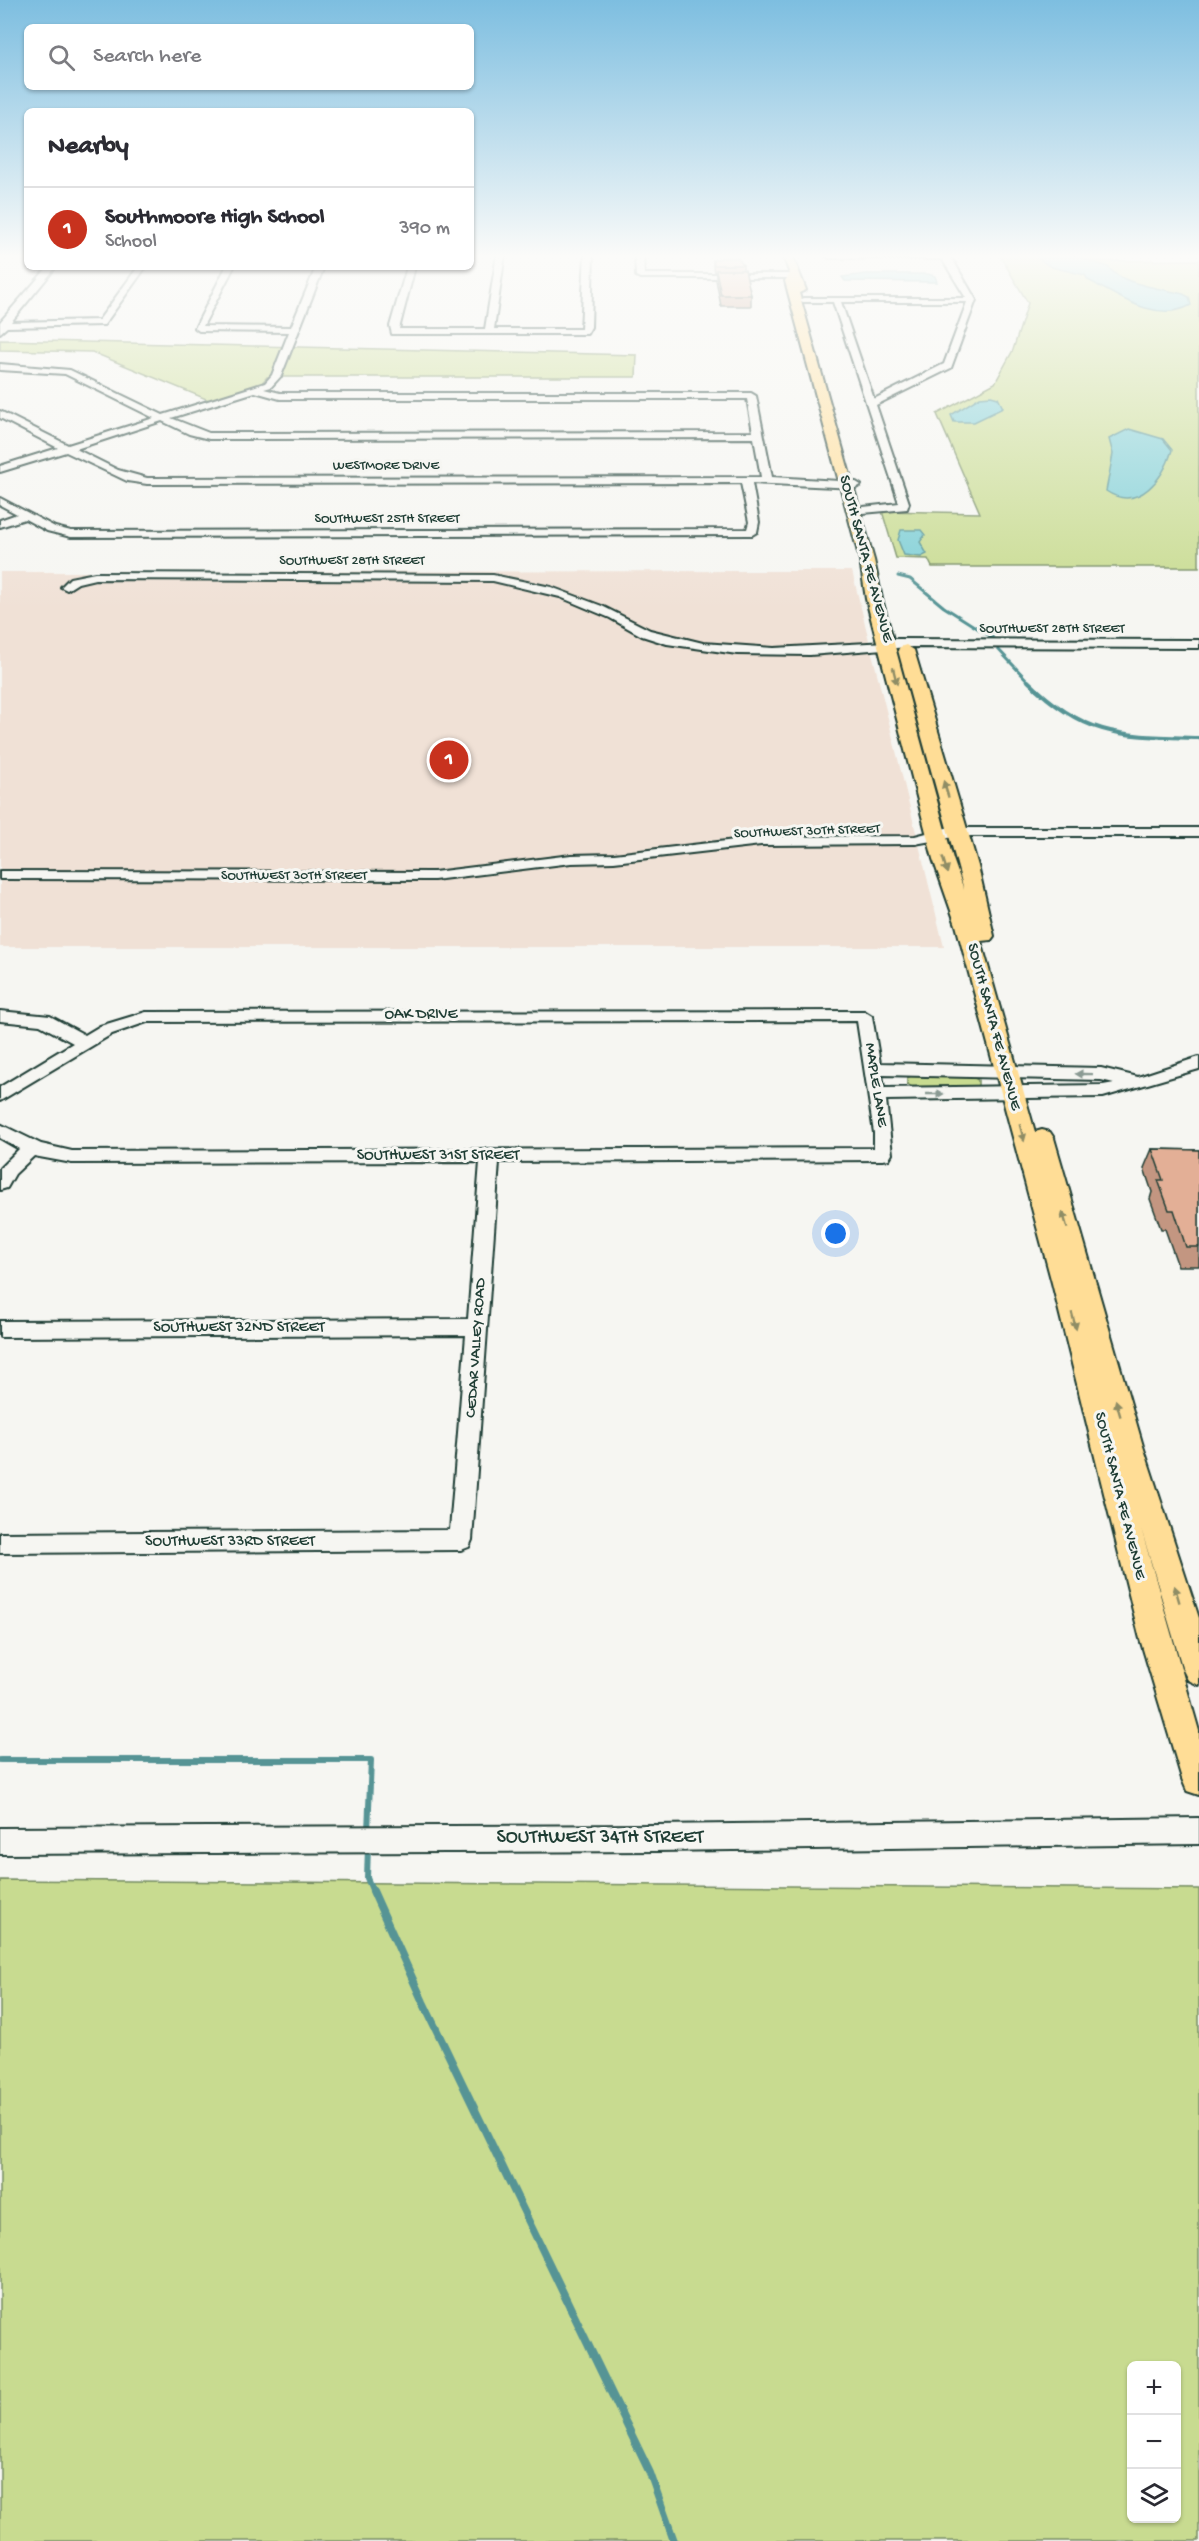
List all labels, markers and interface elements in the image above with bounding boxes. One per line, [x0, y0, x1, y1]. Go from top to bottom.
search box [24, 24, 474, 90]
icon: search [45, 41, 78, 74]
text: Search here [93, 44, 201, 70]
text: Nearby [48, 132, 129, 163]
text: Southmoore High School [105, 205, 325, 231]
text: 1 [63, 218, 72, 241]
text: 390 m [399, 218, 450, 241]
text: School [105, 231, 157, 254]
street label: WESTMORE DRIVE [333, 458, 440, 475]
street label: SOUTH SANTA FE AVENUE [834, 473, 897, 646]
street label: SOUTHWEST 25TH STREET [314, 511, 460, 528]
street label: SOUTHWEST 28TH STREET [279, 553, 425, 570]
street label: SOUTHWEST 28TH STREET [979, 621, 1125, 638]
one-way arrow [891, 667, 901, 685]
pin: 1 [430, 738, 468, 783]
one-way arrow [941, 780, 950, 798]
street label: SOUTHWEST 30TH STREET [734, 821, 881, 843]
one-way arrow [941, 856, 950, 874]
street label: SOUTHWEST 30TH STREET [221, 868, 368, 885]
street label: SOUTH SANTA FE AVENUE [962, 941, 1025, 1114]
street label: OAK DRIVE [384, 1006, 459, 1025]
street label: MAPLE LANE [859, 1042, 891, 1129]
one-way arrow [1074, 1069, 1093, 1079]
one-way arrow [926, 1089, 945, 1099]
one-way arrow [1018, 1124, 1027, 1142]
street label: SOUTHWEST 31ST STREET [357, 1147, 520, 1166]
one-way arrow [1060, 1211, 1069, 1229]
your location [821, 1219, 850, 1248]
street label: CEDAR VALLEY ROAD [463, 1277, 491, 1418]
one-way arrow [1070, 1312, 1079, 1330]
street label: SOUTHWEST 32ND STREET [153, 1319, 326, 1338]
one-way arrow [1113, 1399, 1123, 1417]
street label: SOUTH SANTA FE AVENUE [1089, 1410, 1149, 1583]
street label: SOUTHWEST 33RD STREET [145, 1533, 316, 1552]
one-way arrow [1172, 1585, 1181, 1603]
street label: SOUTHWEST 34TH STREET [497, 1827, 705, 1850]
map controls [1127, 2361, 1181, 2523]
button: + [1127, 2361, 1181, 2415]
button: − [1127, 2415, 1181, 2469]
button: layers [1127, 2469, 1181, 2523]

